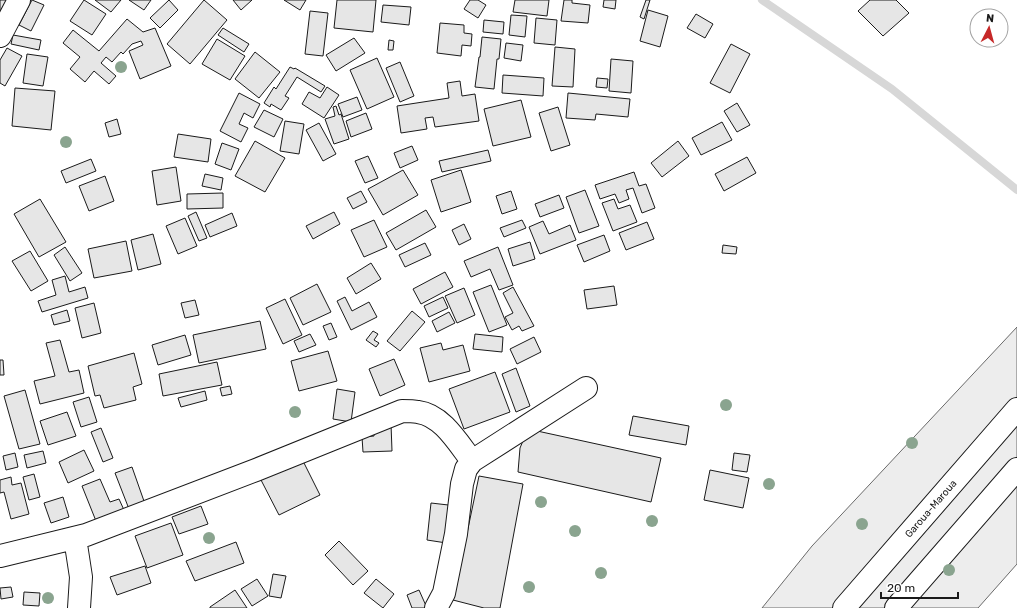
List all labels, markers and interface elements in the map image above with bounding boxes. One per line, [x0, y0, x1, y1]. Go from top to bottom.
north arrow [969, 8, 1009, 48]
text: N [985, 12, 995, 25]
street label: Garoua-Maroua [903, 478, 959, 540]
scale bar [881, 574, 958, 600]
text: 20 m [887, 581, 915, 595]

